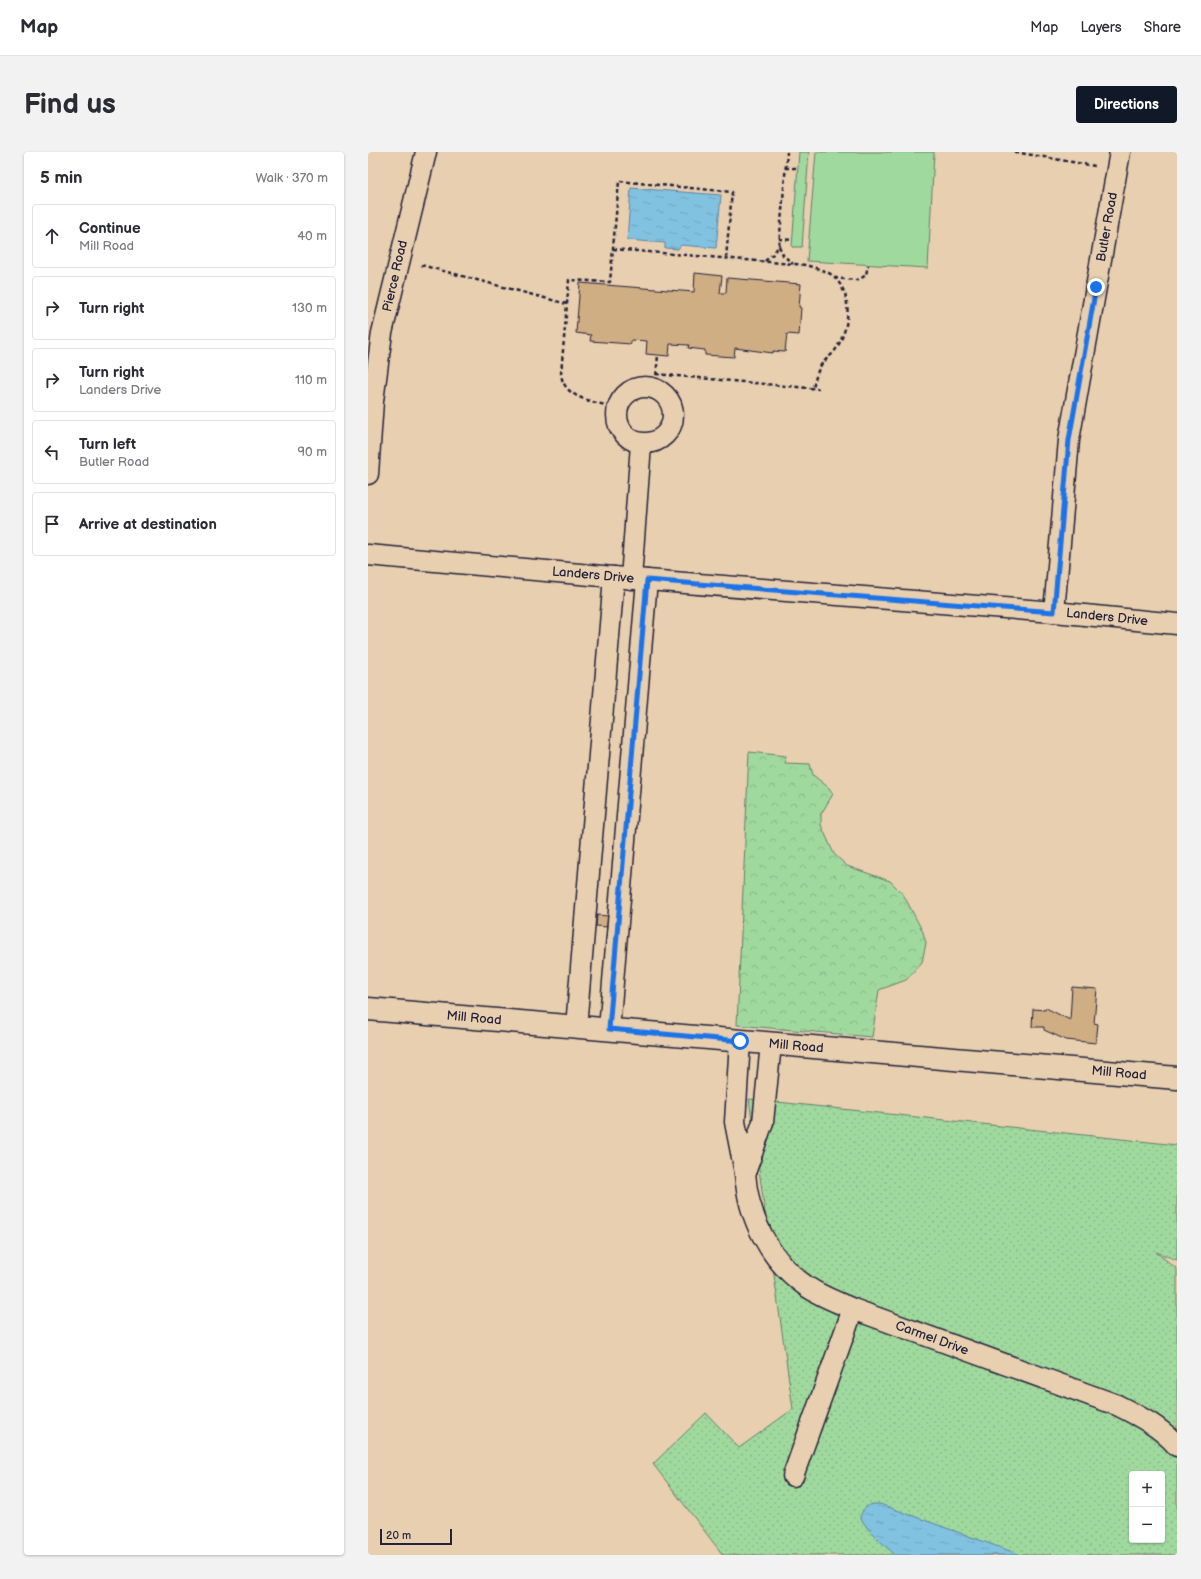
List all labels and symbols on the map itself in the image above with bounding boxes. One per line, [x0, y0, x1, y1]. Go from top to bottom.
street label: Butler Road [1093, 191, 1121, 263]
street label: Pierce Road [379, 239, 411, 313]
route end [1087, 278, 1105, 296]
street label: Landers Drive [551, 563, 635, 587]
street label: Landers Drive [1065, 605, 1149, 629]
street label: Mill Road [446, 1008, 502, 1028]
route start [731, 1032, 749, 1050]
street label: Mill Road [768, 1036, 824, 1056]
street label: Mill Road [1091, 1063, 1147, 1083]
street label: Carmel Drive [893, 1317, 971, 1359]
scale bar [380, 1527, 452, 1546]

